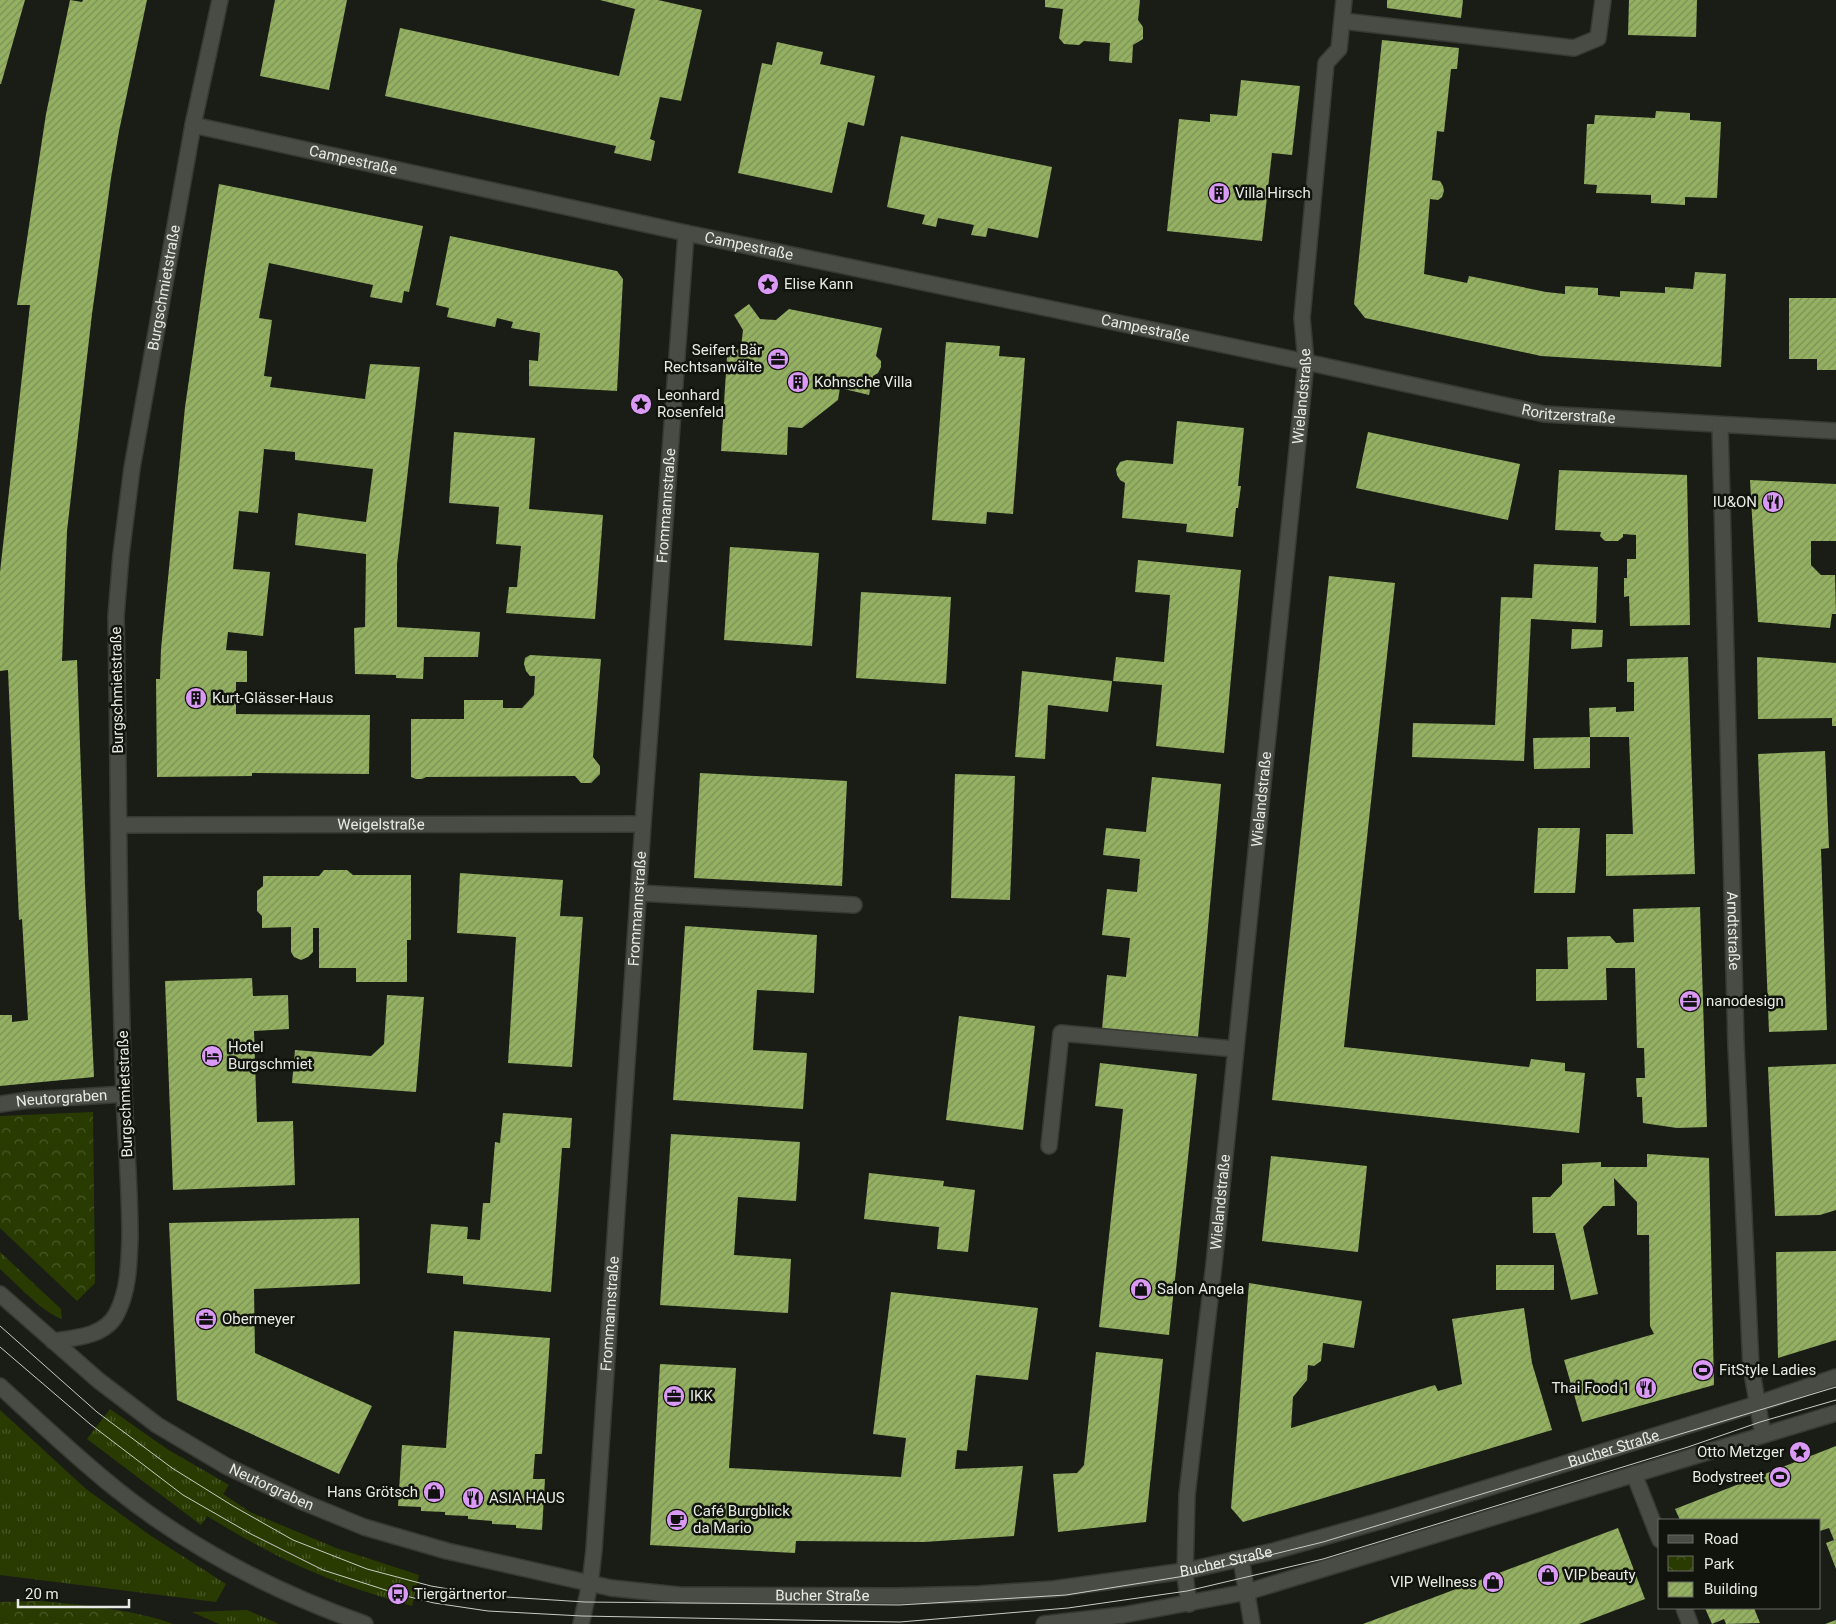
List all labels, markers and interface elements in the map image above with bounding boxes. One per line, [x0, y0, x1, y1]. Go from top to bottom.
street label: Campestraße [307, 142, 399, 179]
building icon: Villa Hirsch [1207, 181, 1231, 205]
place label: Villa Hirsch [1235, 184, 1311, 202]
street label: Burgschmietstraße [144, 223, 184, 352]
street label: Campestraße [703, 228, 795, 264]
place icon: Elise Kann [756, 272, 780, 296]
place label: Elise Kann [784, 275, 853, 293]
street label: Campestraße [1100, 311, 1191, 347]
place label: Seifert Bär Rechtsanwälte [664, 341, 762, 376]
office icon: Seifert Bär Rechtsanwälte [766, 347, 790, 371]
street label: Wielandstraße [1289, 348, 1315, 445]
building icon: Kohnsche Villa [786, 370, 810, 394]
place label: Kohnsche Villa [814, 373, 913, 391]
place label: Leonhard Rosenfeld [657, 386, 724, 421]
place icon: Leonhard Rosenfeld [629, 392, 653, 416]
street label: Roritzerstraße [1520, 400, 1616, 427]
street label: Frommannstraße [653, 448, 679, 564]
restaurant icon: IU&ON [1761, 490, 1785, 514]
place label: IU&ON [1713, 493, 1757, 511]
street label: Burgschmietstraße [107, 626, 127, 754]
building icon: Kurt-Glässer-Haus [184, 686, 208, 710]
place label: Kurt-Glässer-Haus [212, 689, 334, 707]
street label: Wielandstraße [1248, 751, 1275, 848]
street label: Weigelstraße [337, 815, 425, 834]
street label: Frommannstraße [624, 851, 650, 967]
street label: Arndtstraße [1723, 891, 1743, 971]
office icon: nanodesign [1678, 989, 1702, 1013]
place label: nanodesign [1706, 992, 1784, 1010]
street label: Burgschmietstraße [114, 1030, 136, 1158]
place label: Hotel Burgschmiet [228, 1038, 313, 1073]
hotel icon: Hotel Burgschmiet [200, 1044, 224, 1068]
street label: Neutorgraben [15, 1086, 108, 1111]
street label: Wielandstraße [1206, 1153, 1234, 1251]
street label: Frommannstraße [597, 1256, 623, 1372]
shop icon: Salon Angela [1129, 1277, 1153, 1301]
place label: Salon Angela [1157, 1280, 1245, 1298]
office icon: Obermeyer [194, 1307, 218, 1331]
place label: Obermeyer [222, 1310, 295, 1328]
sports icon: FitStyle Ladies [1691, 1358, 1715, 1382]
place label: FitStyle Ladies [1719, 1361, 1816, 1379]
restaurant icon: Thai Food 1 [1634, 1376, 1658, 1400]
place label: Thai Food 1 [1551, 1379, 1630, 1397]
office icon: IKK [662, 1384, 686, 1408]
place label: IKK [690, 1387, 713, 1405]
street label: Bucher Straße [1566, 1426, 1661, 1471]
place icon: Otto Metzger [1788, 1440, 1812, 1464]
place label: Otto Metzger [1697, 1443, 1784, 1461]
street label: Neutorgraben [226, 1460, 316, 1514]
sports icon: Bodystreet [1768, 1465, 1792, 1489]
place label: Bodystreet [1692, 1468, 1764, 1486]
shop icon: Hans Grötsch [422, 1480, 446, 1504]
place label: Hans Grötsch [327, 1483, 418, 1501]
restaurant icon: ASIA HAUS [461, 1486, 485, 1510]
place label: ASIA HAUS [489, 1489, 565, 1507]
place label: Café Burgblick da Mario [693, 1502, 790, 1537]
cafe icon: Café Burgblick da Mario [665, 1508, 689, 1532]
legend [1658, 1519, 1821, 1609]
text: Road [1704, 1530, 1738, 1548]
street label: Bucher Straße [1179, 1543, 1274, 1581]
text: Park [1704, 1555, 1735, 1573]
shop icon: VIP beauty [1536, 1563, 1560, 1587]
place label: VIP beauty [1564, 1566, 1636, 1584]
shop icon: VIP Wellness [1481, 1570, 1505, 1594]
place label: VIP Wellness [1390, 1573, 1477, 1591]
scale bar [18, 1576, 129, 1608]
text: Building [1704, 1580, 1758, 1598]
bus stop icon: Tiergärtnertor [386, 1582, 410, 1606]
text: 20 m [25, 1585, 59, 1603]
place label: Tiergärtnertor [414, 1585, 507, 1603]
street label: Bucher Straße [775, 1586, 870, 1605]

